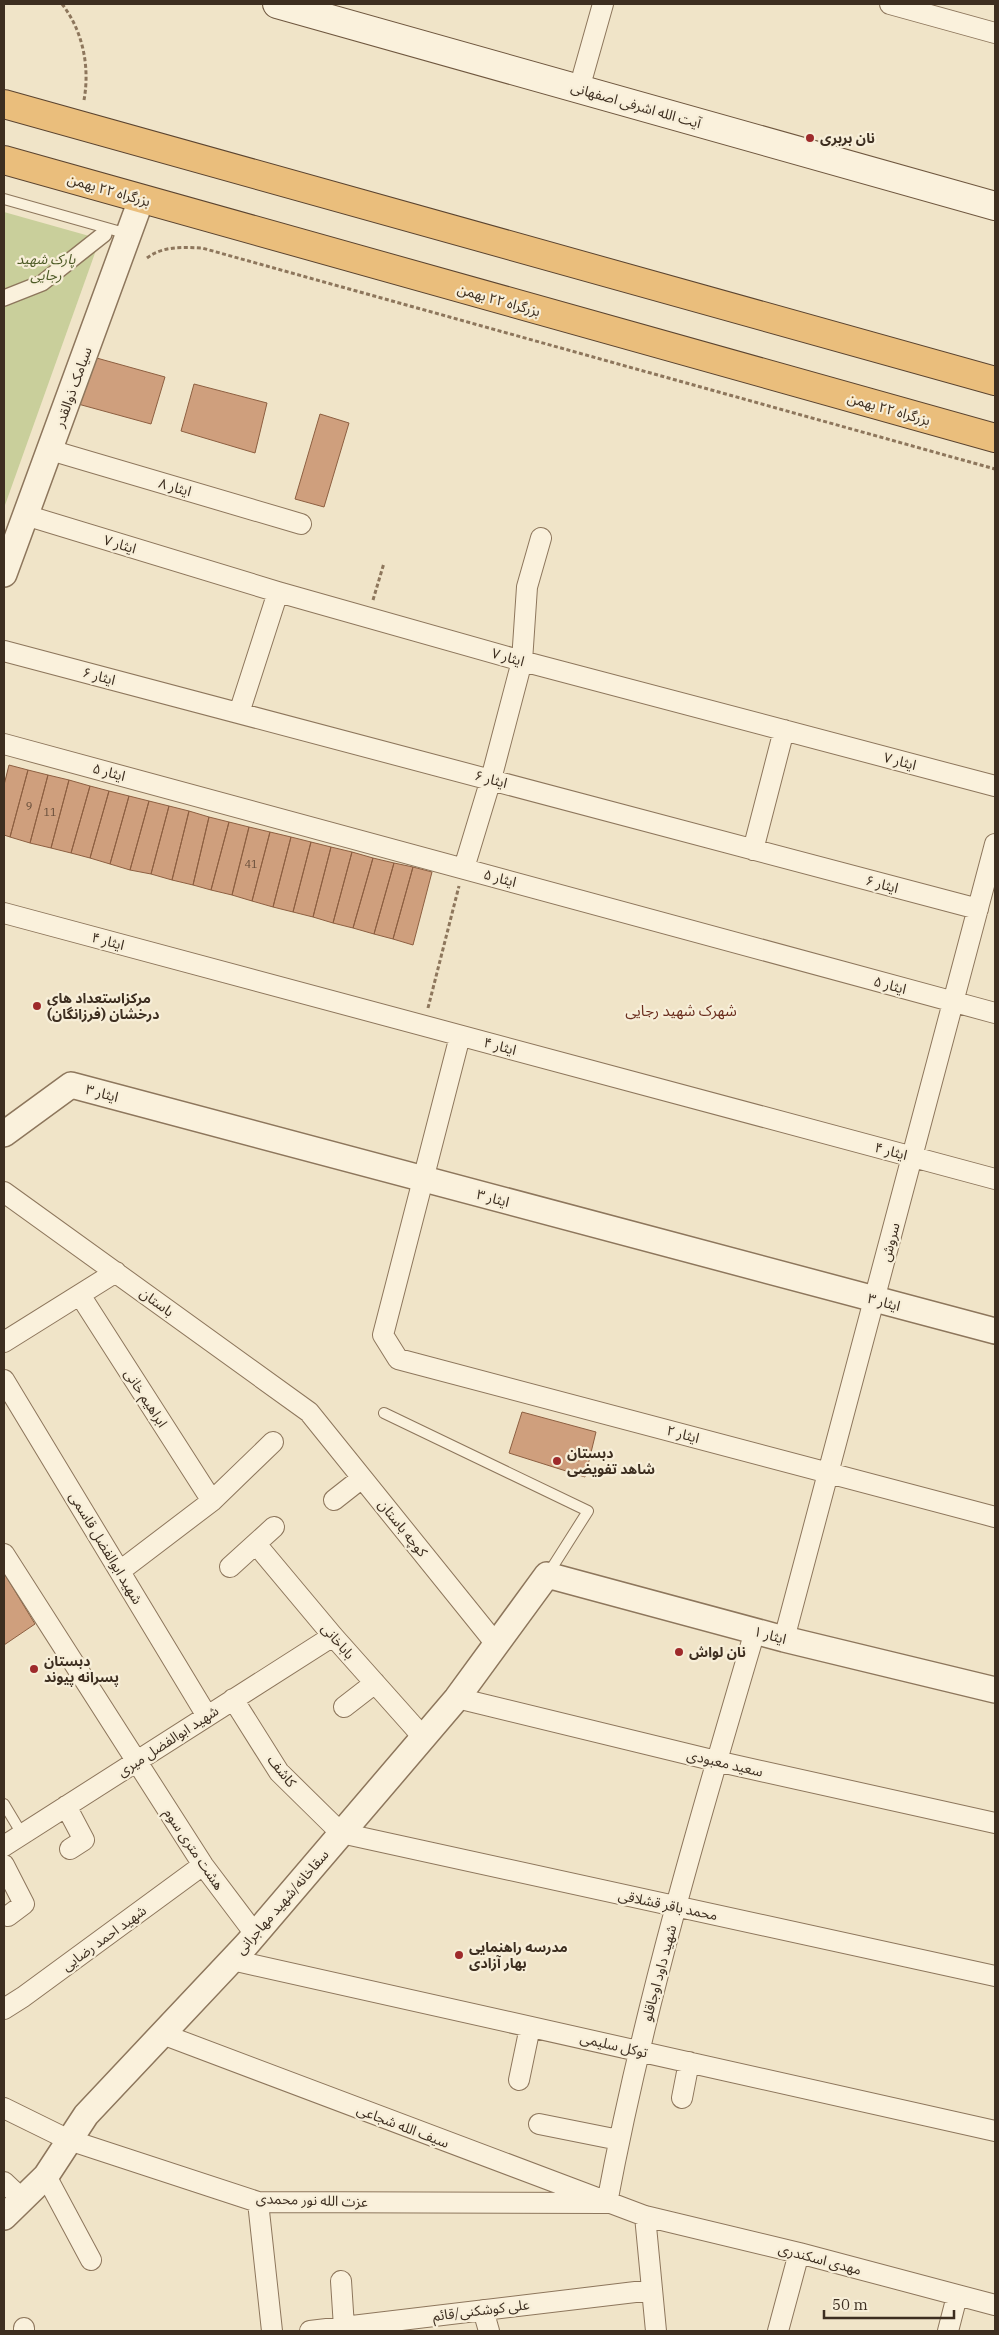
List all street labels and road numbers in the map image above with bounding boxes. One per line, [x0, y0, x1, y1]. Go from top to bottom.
street label: آیت الله اشرفی اصفهانی [569, 78, 704, 132]
street label: بزرگراه ۲۲ بهمن [65, 170, 153, 211]
street label: بزرگراه ۲۲ بهمن [455, 280, 543, 321]
street label: سیامک ذوالقدر [50, 344, 96, 430]
street label: بزرگراه ۲۲ بهمن [845, 389, 933, 430]
street label: ایثار ۸ [157, 474, 193, 500]
street label: ایثار ۷ [101, 531, 139, 557]
street label: ایثار ۷ [490, 644, 526, 670]
street label: ایثار ۶ [81, 663, 117, 689]
street label: ایثار ۷ [882, 748, 918, 774]
street label: ایثار ۵ [91, 759, 127, 785]
street label: ایثار ۶ [473, 766, 509, 792]
street label: ایثار ۵ [482, 865, 518, 891]
street label: ایثار ۶ [864, 871, 900, 897]
street label: ایثار ۴ [90, 928, 126, 954]
street label: ایثار ۵ [872, 972, 908, 998]
street label: ایثار ۴ [482, 1033, 518, 1059]
street label: ایثار ۳ [84, 1080, 120, 1106]
street label: ایثار ۴ [873, 1138, 909, 1164]
street label: ایثار ۳ [475, 1185, 511, 1211]
street label: سروش [876, 1220, 904, 1264]
street label: باستان [136, 1284, 178, 1320]
street label: ایثار ۳ [866, 1289, 902, 1315]
street label: ابراهیم خانی [119, 1365, 172, 1432]
street label: ایثار ۲ [665, 1421, 701, 1447]
street label: شهید ابوالفضل قاسمی [65, 1488, 147, 1608]
street label: کوچه باستان [374, 1496, 432, 1561]
street label: باباخانی [317, 1619, 359, 1663]
street label: ایثار ۱ [752, 1622, 788, 1648]
street label: شهید ابوالفضل میری [114, 1702, 222, 1780]
street label: سعید معبودی [685, 1746, 765, 1780]
street label: کاشف [264, 1751, 301, 1791]
street label: هشت متری سوم [158, 1805, 228, 1894]
street label: سقاخانه/شهید مهاجرانی [231, 1846, 333, 1958]
street label: محمد باقر قشلاقی [617, 1886, 719, 1924]
street label: شهید احمد رضایی [58, 1901, 150, 1975]
street label: شهید داود اوجاقلو [637, 1923, 681, 2023]
street label: توکل سلیمی [578, 2028, 650, 2062]
street label: سیف الله شجاعی [354, 2100, 452, 2152]
street label: عزت الله نور محمدی [256, 2189, 368, 2211]
street label: مهدی اسکندری [777, 2239, 863, 2279]
street label: علی کوشکنی/قائم [432, 2295, 531, 2327]

